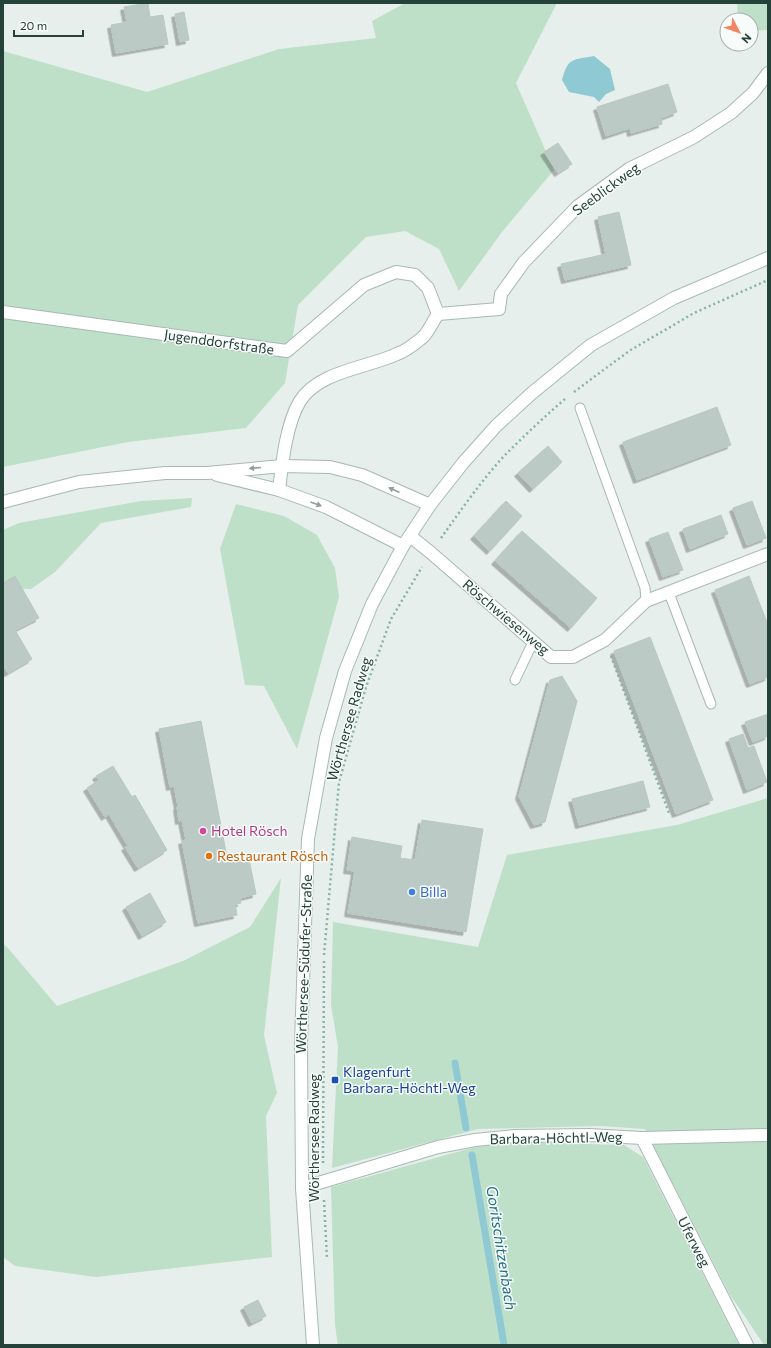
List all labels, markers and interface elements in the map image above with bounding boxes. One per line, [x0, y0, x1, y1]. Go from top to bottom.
scale bar [14, 12, 83, 38]
north arrow [719, 12, 759, 52]
text: 20 m [20, 18, 47, 32]
text: N [739, 32, 755, 46]
street label: Seeblickweg [569, 158, 643, 219]
street label: Jugenddorfstraße [163, 325, 275, 358]
one-way arrow [249, 465, 261, 472]
one-way arrow [388, 486, 400, 492]
one-way arrow [310, 501, 322, 507]
street label: Röschwiesenweg [459, 575, 553, 658]
street label: Wörthersee Radweg [323, 654, 374, 783]
place label: Hotel Rösch [211, 822, 287, 839]
marker: Hotel Rösch [198, 826, 208, 836]
place label: Restaurant Rösch [217, 847, 328, 864]
marker: Restaurant Rösch [204, 851, 214, 861]
street label: Wörthersee-Südufer-Straße [292, 874, 315, 1054]
place label: Billa [420, 883, 447, 900]
marker: Billa [407, 887, 417, 897]
place label: Klagenfurt Barbara-Höchtl-Weg [343, 1063, 476, 1096]
street label: Wörthersee Radweg [305, 1073, 322, 1202]
marker: Klagenfurt Barbara-Höchtl-Weg [330, 1075, 340, 1085]
street label: Barbara-Höchtl-Weg [489, 1128, 623, 1147]
water label: Goritschitzenbach [483, 1184, 521, 1311]
street label: Uferweg [675, 1214, 715, 1270]

